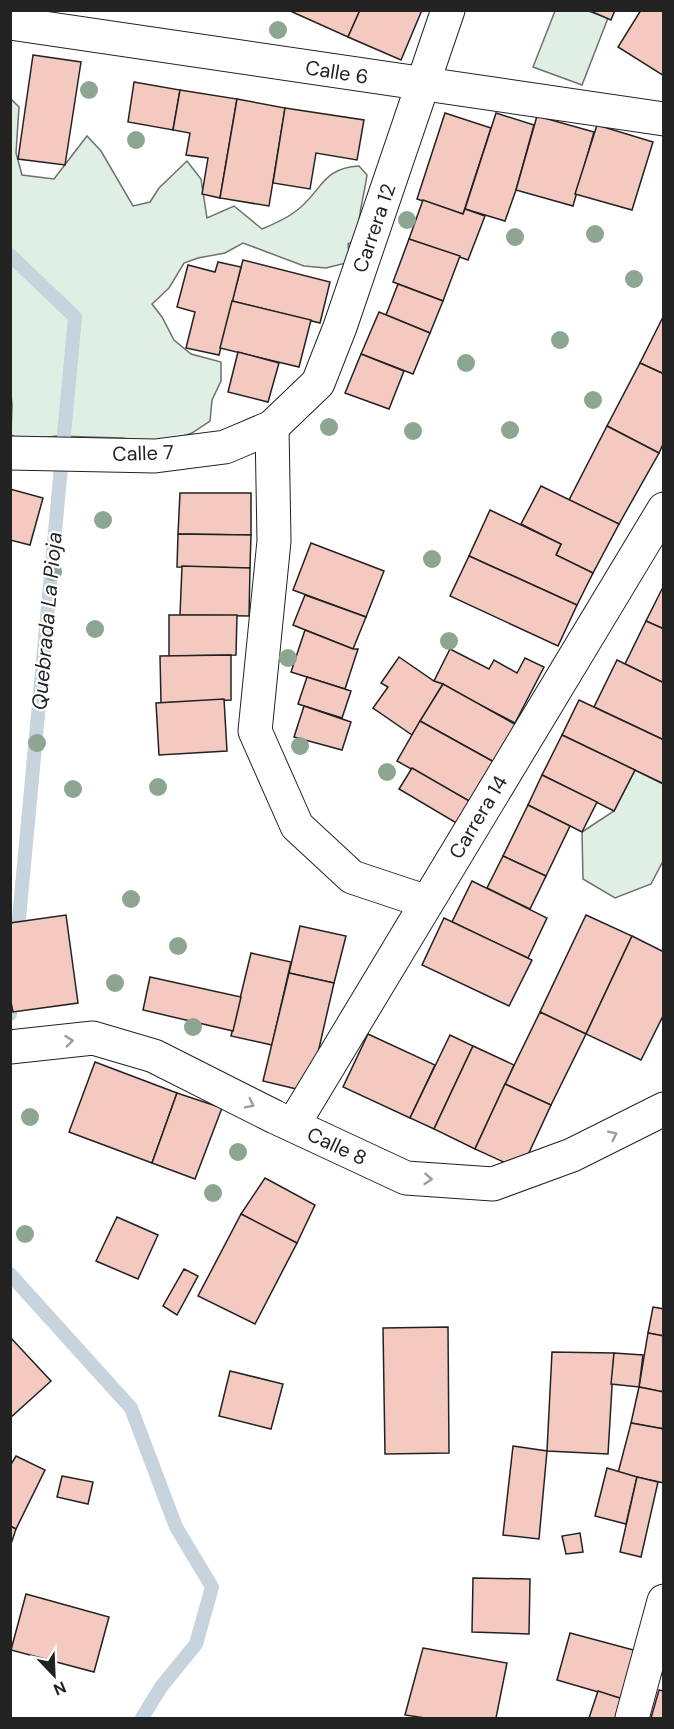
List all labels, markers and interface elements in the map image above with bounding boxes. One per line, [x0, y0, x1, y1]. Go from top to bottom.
street label: Calle 6 [304, 54, 370, 90]
street label: Carrera 12 [347, 180, 401, 276]
street label: Calle 7 [112, 439, 174, 467]
water label: Quebrada La Pioja [25, 531, 69, 711]
street label: Carrera 14 [443, 770, 513, 864]
one-way arrow [64, 1035, 73, 1048]
one-way arrow [243, 1097, 254, 1108]
street label: Calle 8 [303, 1121, 371, 1171]
one-way arrow [606, 1130, 617, 1142]
one-way arrow [424, 1173, 433, 1186]
north arrow [24, 1645, 84, 1705]
text: N [50, 1676, 69, 1700]

